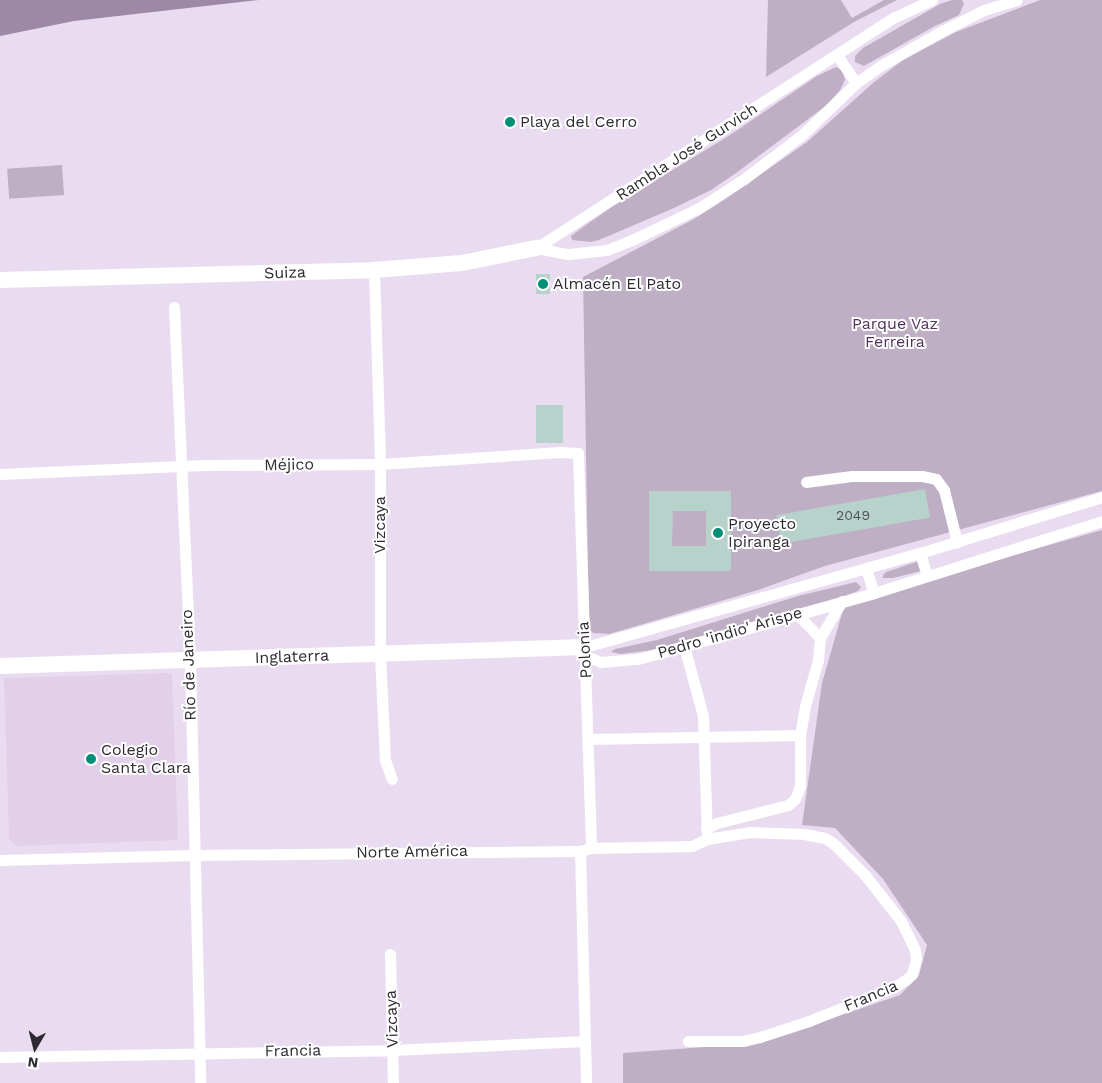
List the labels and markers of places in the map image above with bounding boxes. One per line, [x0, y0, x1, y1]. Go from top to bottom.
place label: Playa del Cerro [520, 112, 638, 132]
marker: Playa del Cerro [504, 116, 516, 128]
place label: Almacén El Pato [553, 274, 682, 294]
marker: Almacén El Pato [537, 278, 549, 290]
place label: Proyecto Ipiranga [728, 514, 796, 552]
marker: Proyecto Ipiranga [712, 527, 724, 539]
place label: Colegio Santa Clara [101, 740, 191, 778]
marker: Colegio Santa Clara [85, 753, 97, 765]

